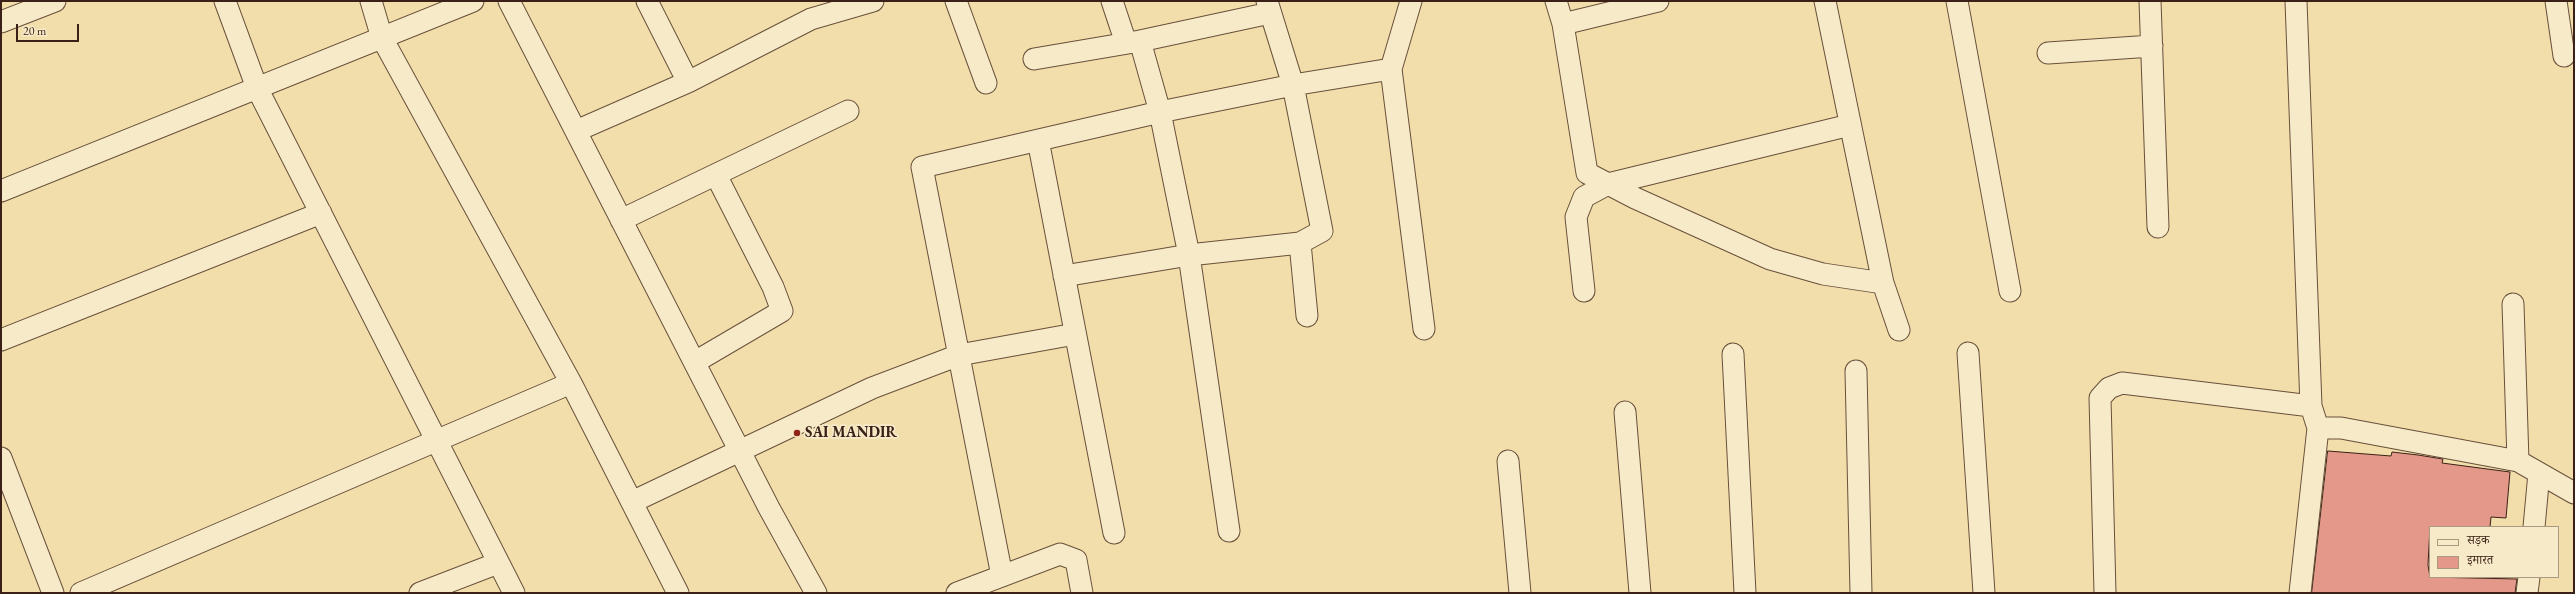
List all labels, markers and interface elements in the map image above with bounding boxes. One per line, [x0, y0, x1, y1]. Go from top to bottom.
scale bar [18, 16, 81, 42]
text: 20 m [23, 23, 46, 39]
place label: SAI MANDIR [805, 424, 897, 442]
marker: SAI MANDIR [792, 428, 802, 438]
legend [2429, 526, 2559, 578]
text: सड़क [2467, 532, 2490, 548]
text: इमारत [2467, 552, 2493, 568]

